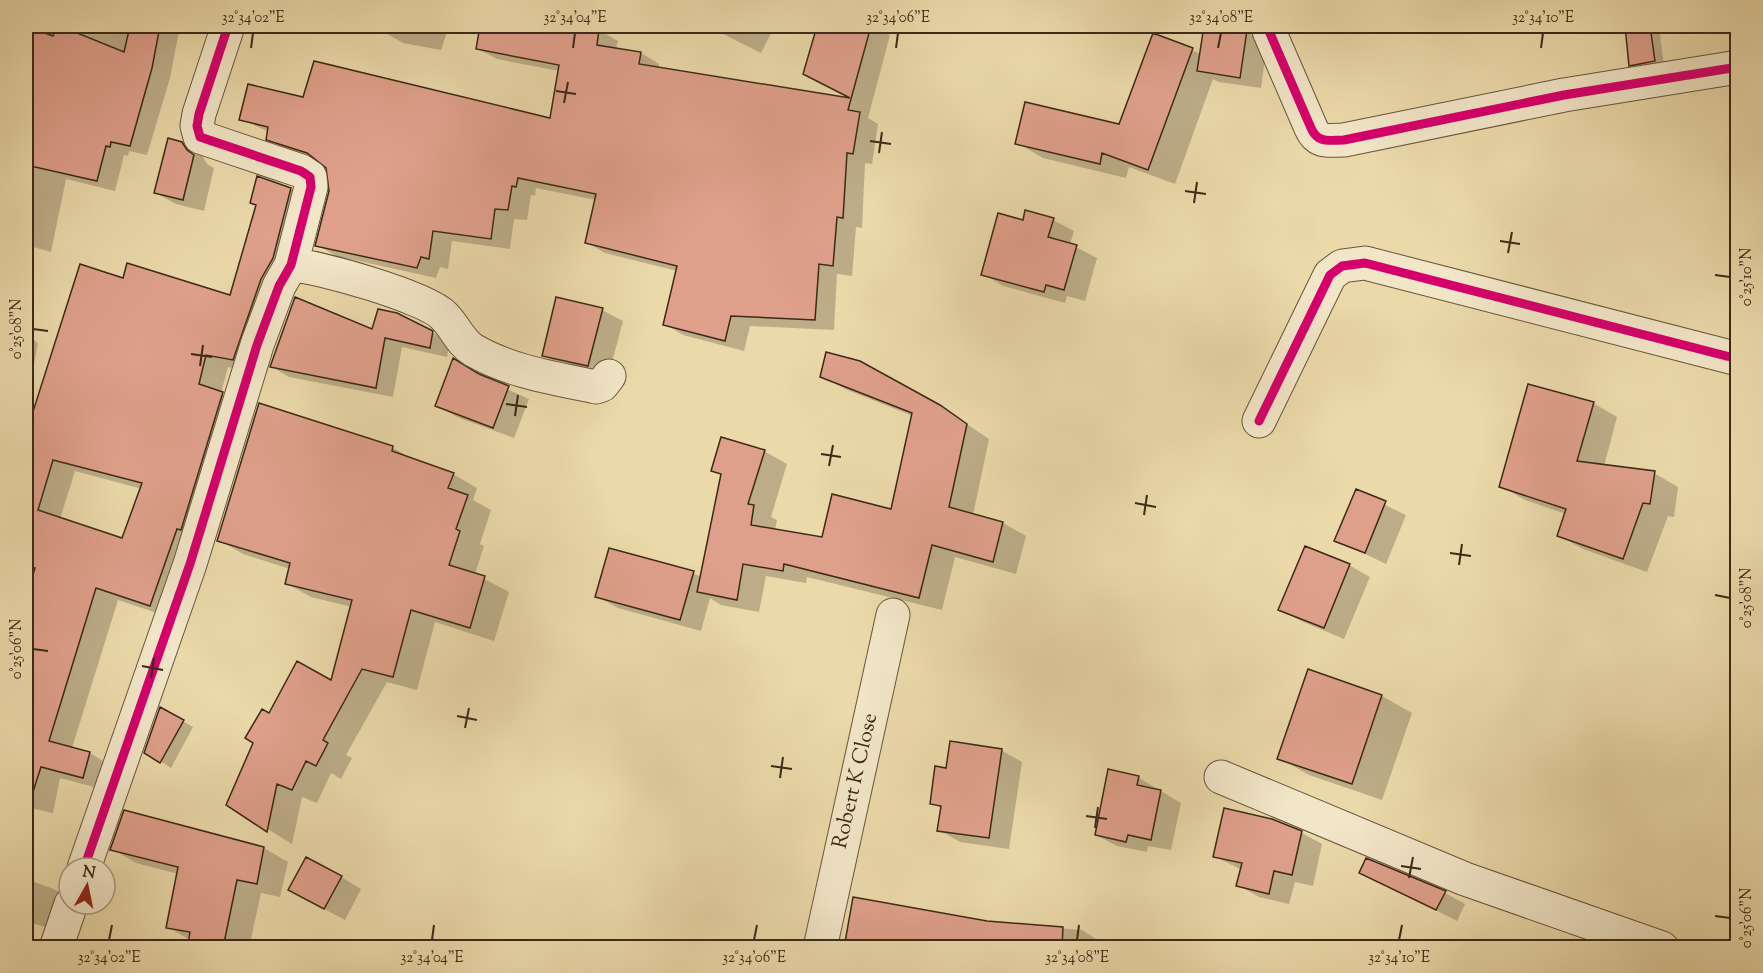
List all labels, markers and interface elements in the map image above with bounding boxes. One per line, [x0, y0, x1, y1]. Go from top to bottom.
text: 32°34'02"E [221, 8, 285, 29]
text: 32°34'04"E [543, 8, 607, 29]
text: 32°34'06"E [866, 8, 930, 29]
text: 32°34'08"E [1189, 8, 1253, 29]
text: 32°34'10"E [1512, 8, 1574, 29]
text: 0°25'10"N [1737, 248, 1758, 306]
text: 0°25'08"N [7, 299, 28, 359]
text: 0°25'08"N [1737, 568, 1758, 628]
text: 0°25'06"N [7, 619, 28, 679]
street label: Robert K Close [826, 710, 886, 852]
north arrow [57, 856, 117, 916]
text: N [81, 861, 97, 886]
text: 0°25'06"N [1737, 888, 1758, 948]
text: 32°34'02"E [77, 948, 141, 969]
text: 32°34'04"E [400, 948, 464, 969]
text: 32°34'06"E [722, 948, 786, 969]
text: 32°34'08"E [1045, 948, 1109, 969]
text: 32°34'10"E [1368, 948, 1430, 969]

